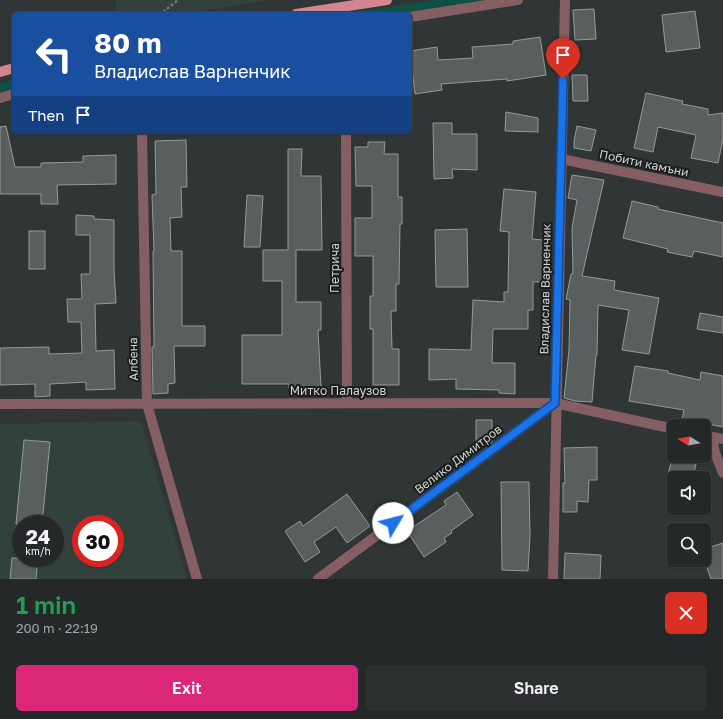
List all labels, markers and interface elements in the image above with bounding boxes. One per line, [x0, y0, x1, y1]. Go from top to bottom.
text: 80 m [94, 26, 162, 59]
icon: left [28, 28, 80, 80]
pin [546, 38, 580, 79]
icon: arrive [552, 44, 574, 66]
text: Владислав Варненчик [94, 60, 291, 82]
icon: arrive [72, 104, 94, 126]
text: Then [28, 106, 64, 124]
street label: Побити камъни [598, 146, 690, 180]
street label: Владислав Варненчик [536, 223, 554, 355]
street label: Петрича [327, 243, 342, 293]
street label: Албена [125, 337, 141, 381]
street label: Митко Палаузов [290, 383, 386, 398]
north arrow [667, 419, 711, 463]
map controls [667, 419, 711, 567]
street label: Велико Димитров [411, 421, 505, 497]
button: sound [667, 471, 711, 515]
position arrow [372, 502, 414, 544]
speed limit sign: 30 [72, 515, 124, 567]
button: search [667, 523, 711, 567]
text: 24 [26, 524, 50, 548]
text: km/h [25, 545, 51, 557]
text: 1 min [16, 590, 76, 619]
button: close [665, 592, 707, 634]
text: 200 m · 22:19 [16, 620, 98, 636]
button: Exit [16, 665, 358, 711]
button: Share [366, 665, 707, 711]

